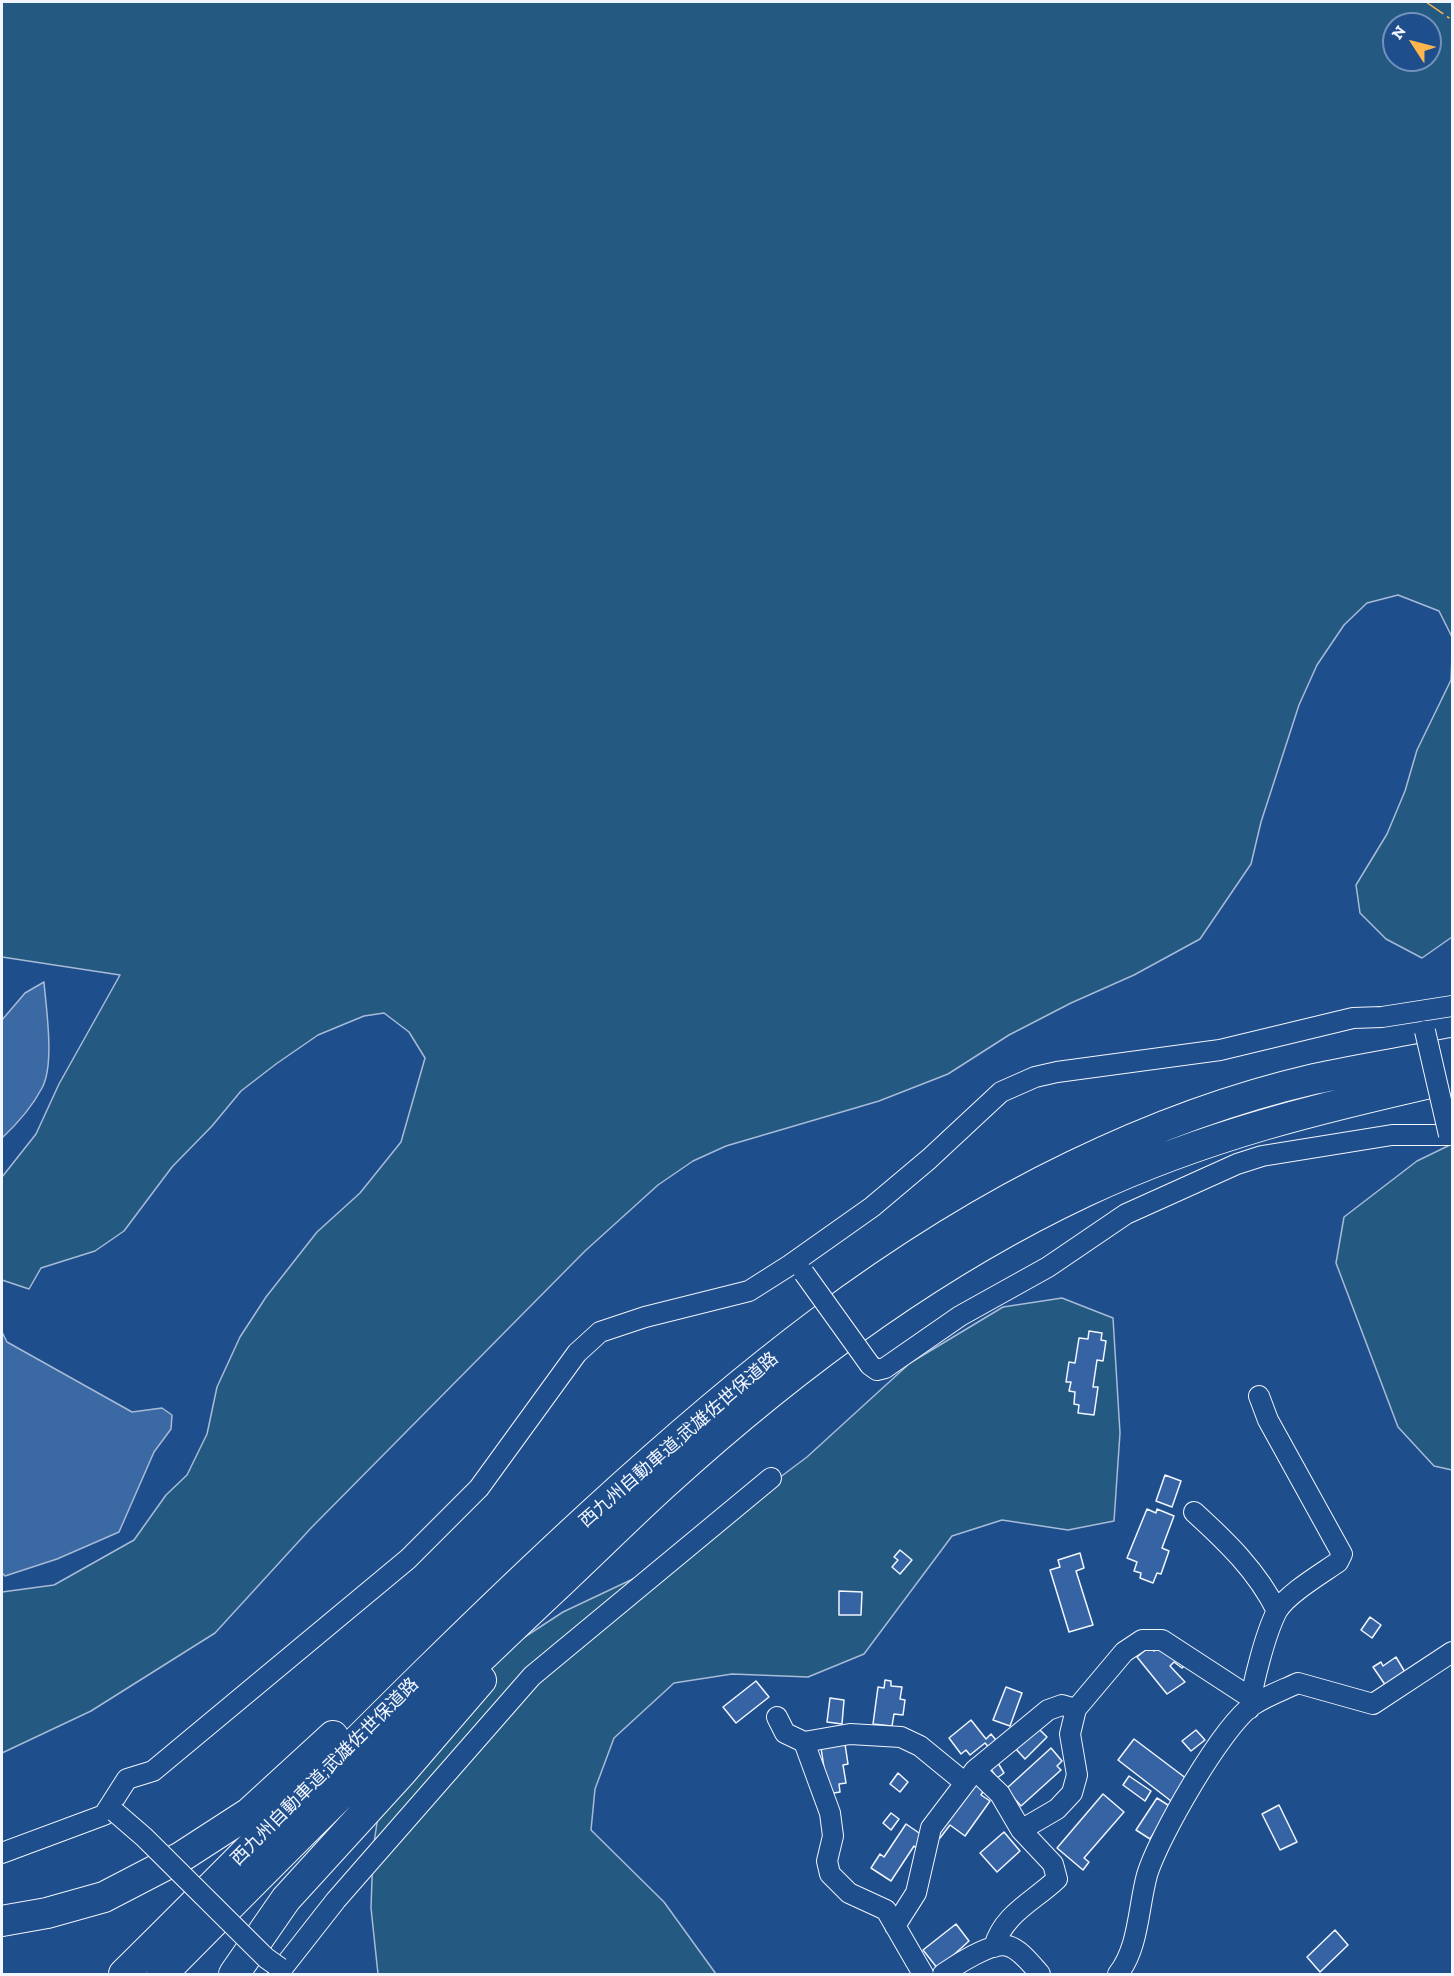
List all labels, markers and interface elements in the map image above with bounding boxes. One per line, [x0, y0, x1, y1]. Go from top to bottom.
north arrow [1382, 12, 1442, 72]
text: N [1387, 22, 1410, 43]
street label: 西九州自動車道;武雄佐世保道路 [575, 1348, 783, 1532]
street label: 西九州自動車道;武雄佐世保道路 [227, 1674, 423, 1870]

